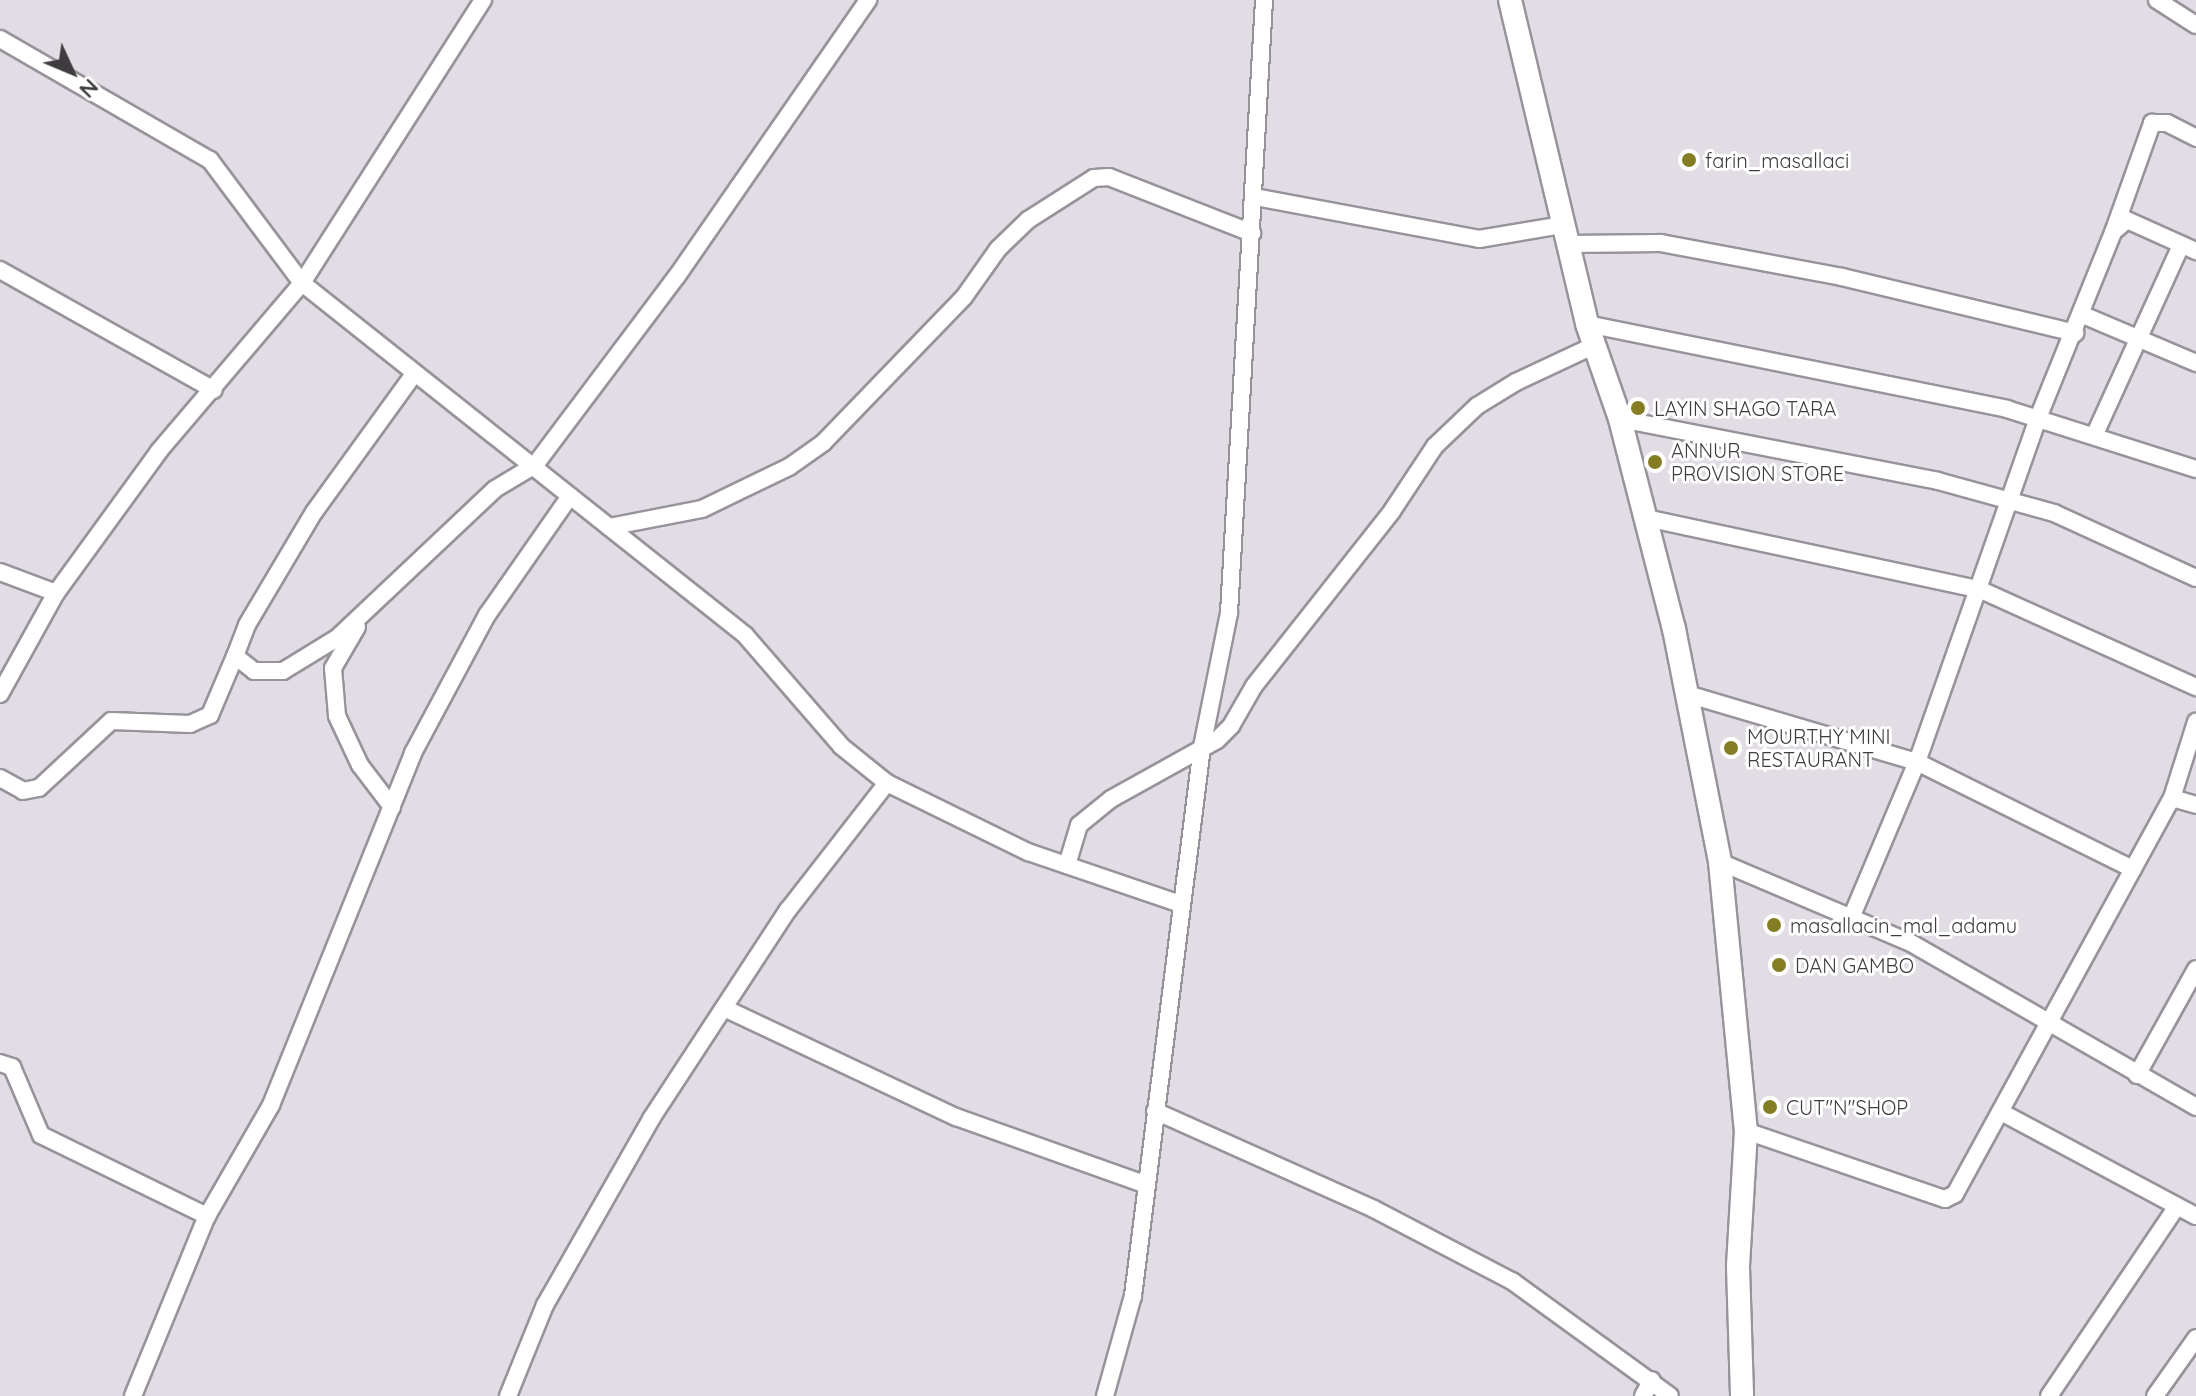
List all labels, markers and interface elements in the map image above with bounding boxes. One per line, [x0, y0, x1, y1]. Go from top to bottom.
north arrow [32, 32, 112, 112]
text: N [74, 73, 105, 104]
place label: farin_masallaci [1705, 148, 1849, 172]
marker: farin_masallaci [1680, 151, 1698, 169]
place label: LAYIN SHAGO TARA [1654, 396, 1836, 420]
marker: LAYIN SHAGO TARA [1629, 399, 1647, 417]
place label: ANNUR PROVISION STORE [1671, 438, 1844, 485]
marker: ANNUR PROVISION STORE [1646, 453, 1664, 471]
place label: MOURTHY MINI RESTAURANT [1747, 724, 1890, 771]
marker: MOURTHY MINI RESTAURANT [1722, 739, 1740, 757]
place label: masallacin_mal_adamu [1790, 913, 2017, 937]
marker: masallacin_mal_adamu [1765, 916, 1783, 934]
place label: DAN GAMBO [1795, 953, 1914, 977]
marker: DAN GAMBO [1770, 956, 1788, 974]
place label: CUT''N''SHOP [1786, 1095, 1908, 1119]
marker: CUT''N''SHOP [1761, 1098, 1779, 1116]

